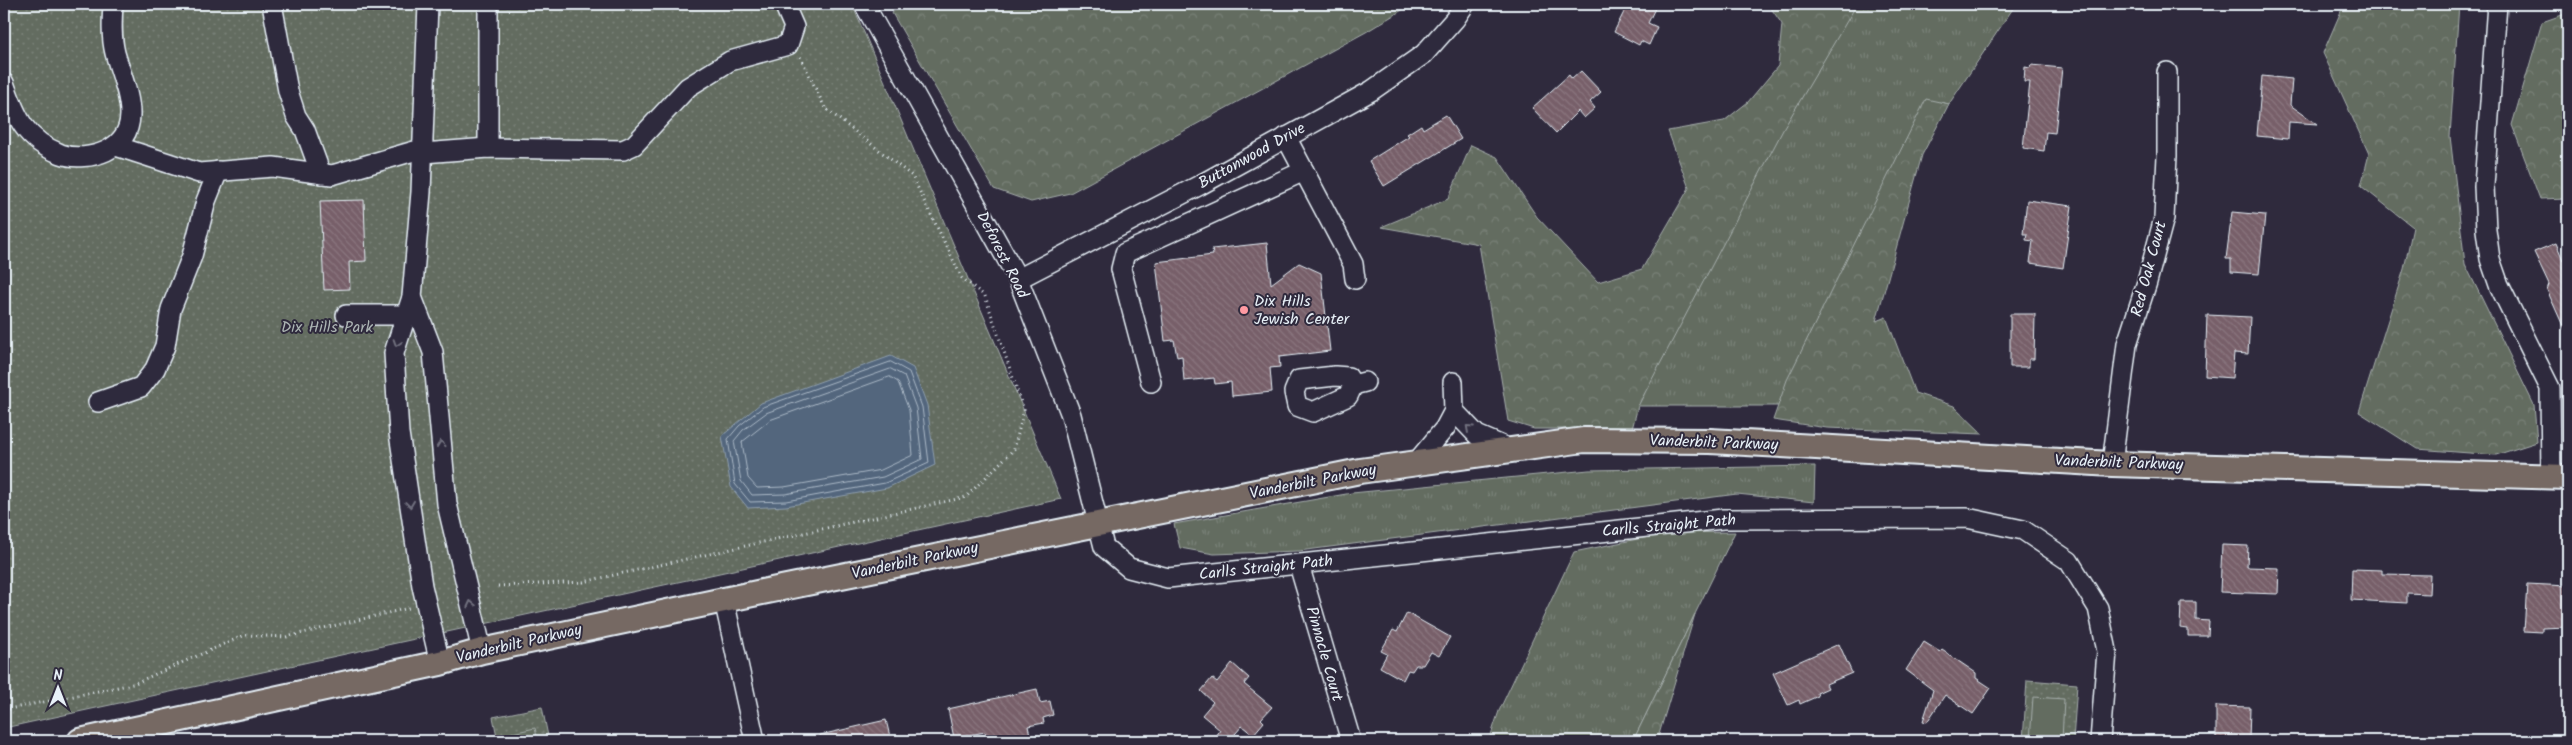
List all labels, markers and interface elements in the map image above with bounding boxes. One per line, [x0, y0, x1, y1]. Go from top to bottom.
street label: Buttonwood Drive [1194, 116, 1310, 196]
street label: Deforest Road [969, 207, 1035, 304]
street label: Red Oak Court [2124, 218, 2174, 320]
place label: Dix Hills Jewish Center [1254, 289, 1351, 332]
marker: Dix Hills Jewish Center [1238, 304, 1250, 316]
park label: Dix Hills Park [281, 315, 373, 340]
one-way arrow [393, 339, 403, 347]
one-way arrow [1466, 425, 1475, 434]
street label: Vanderbilt Parkway [1649, 428, 1779, 458]
one-way arrow [436, 440, 447, 448]
street label: Vanderbilt Parkway [2054, 448, 2184, 478]
street label: Vanderbilt Parkway [1248, 457, 1379, 507]
one-way arrow [404, 501, 415, 509]
street label: Carlls Straight Path [1601, 508, 1737, 544]
street label: Vanderbilt Parkway [850, 535, 981, 587]
street label: Carlls Straight Path [1198, 549, 1334, 587]
one-way arrow [466, 599, 477, 608]
street label: Pinnacle Court [1299, 604, 1350, 705]
street label: Vanderbilt Parkway [454, 617, 585, 671]
north arrow [32, 662, 82, 712]
text: N [54, 665, 63, 687]

